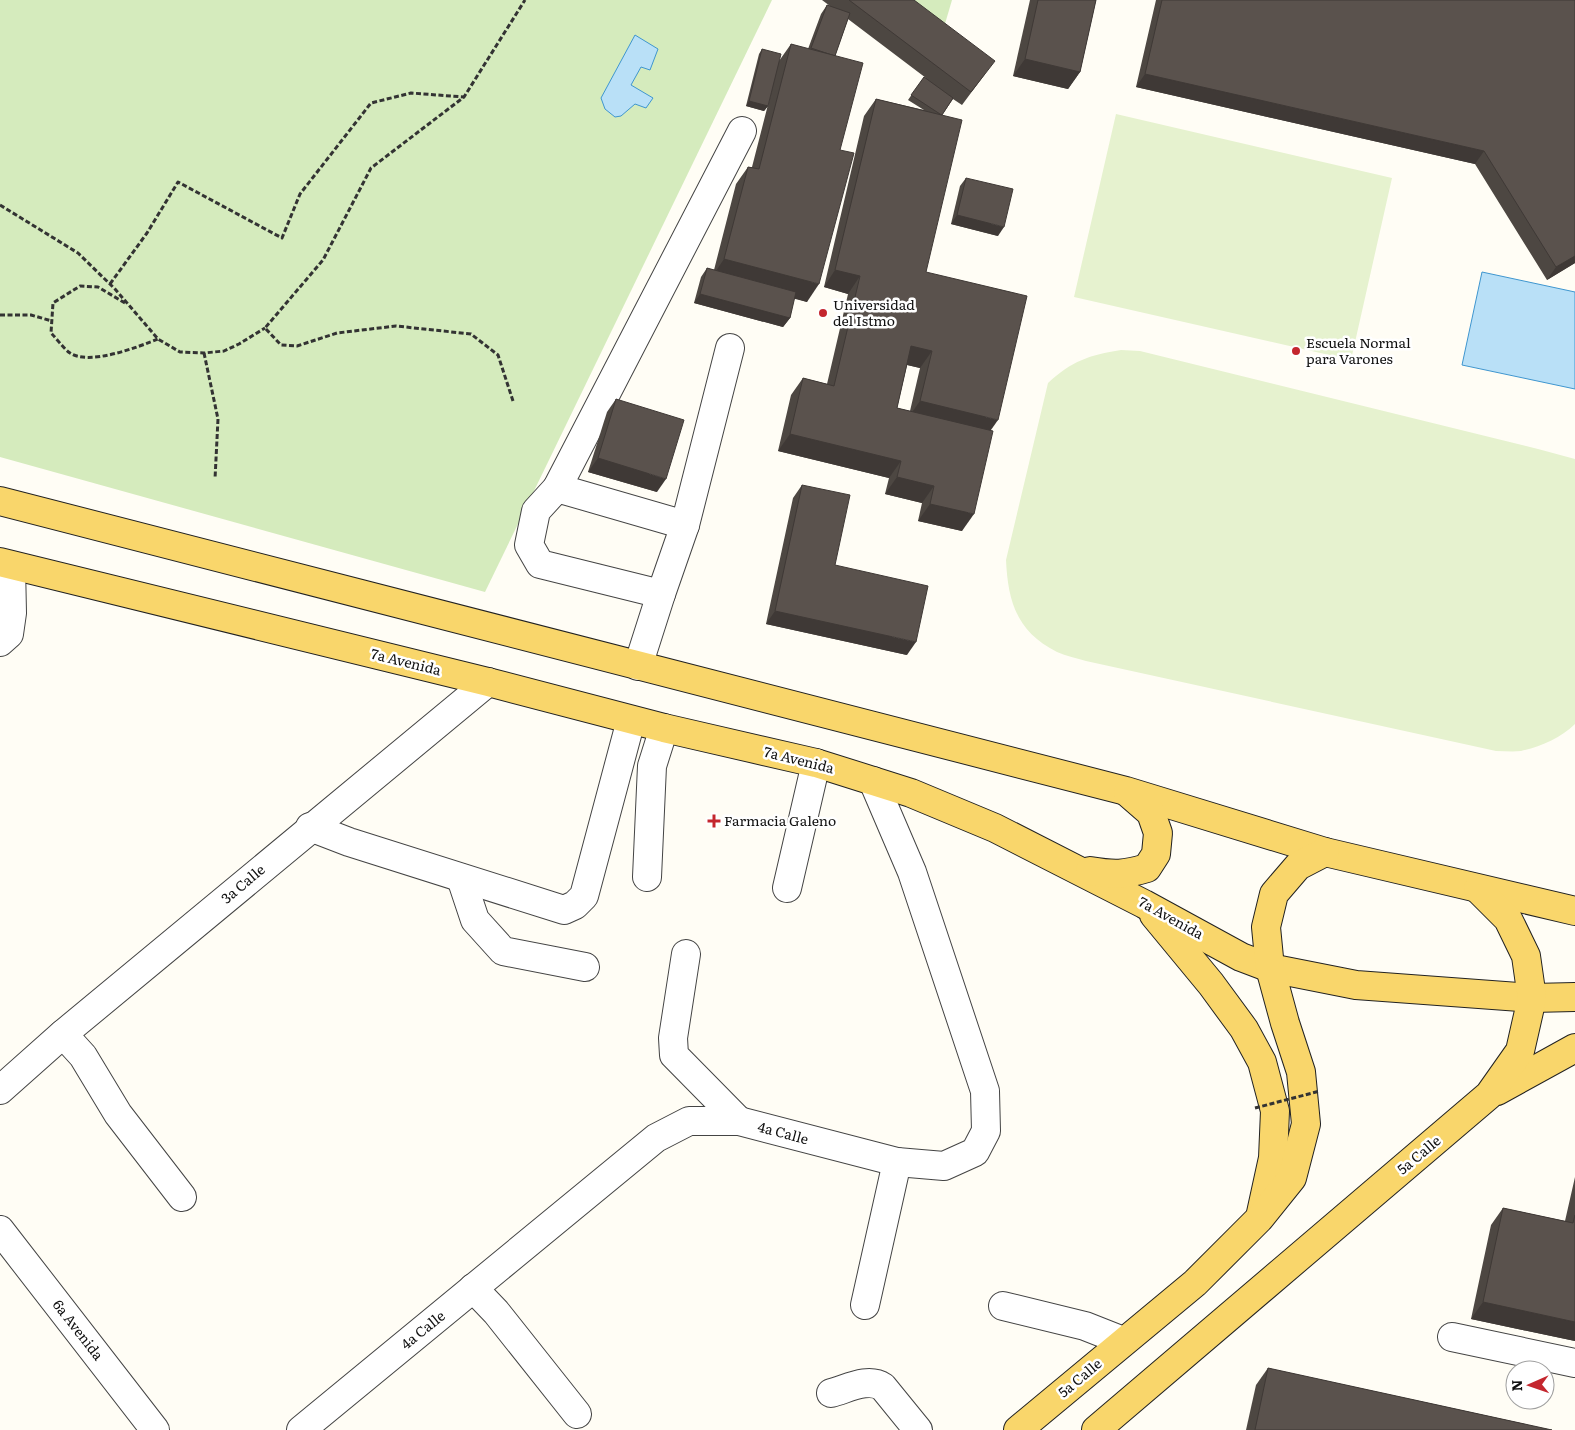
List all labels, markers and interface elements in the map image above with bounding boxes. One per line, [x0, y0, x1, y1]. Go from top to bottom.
place label: Universidad del Istmo [833, 294, 915, 330]
marker: Universidad del Istmo [817, 307, 829, 319]
place label: Escuela Normal para Varones [1306, 332, 1411, 368]
marker: Escuela Normal para Varones [1290, 345, 1302, 357]
street label: 7a Avenida [369, 643, 444, 679]
street label: 7a Avenida [762, 741, 837, 777]
place label: Farmacia Galeno [724, 810, 836, 830]
marker: Farmacia Galeno [708, 815, 720, 827]
street label: 3a Calle [216, 859, 269, 907]
street label: 7a Avenida [1135, 891, 1208, 943]
street label: 4a Calle [756, 1116, 811, 1148]
street label: 5a Calle [1392, 1130, 1444, 1178]
street label: 6a Avenida [49, 1295, 109, 1364]
street label: 4a Calle [396, 1305, 449, 1353]
street label: 5a Calle [1053, 1353, 1105, 1401]
north arrow [1505, 1360, 1555, 1410]
text: N [1506, 1379, 1526, 1392]

